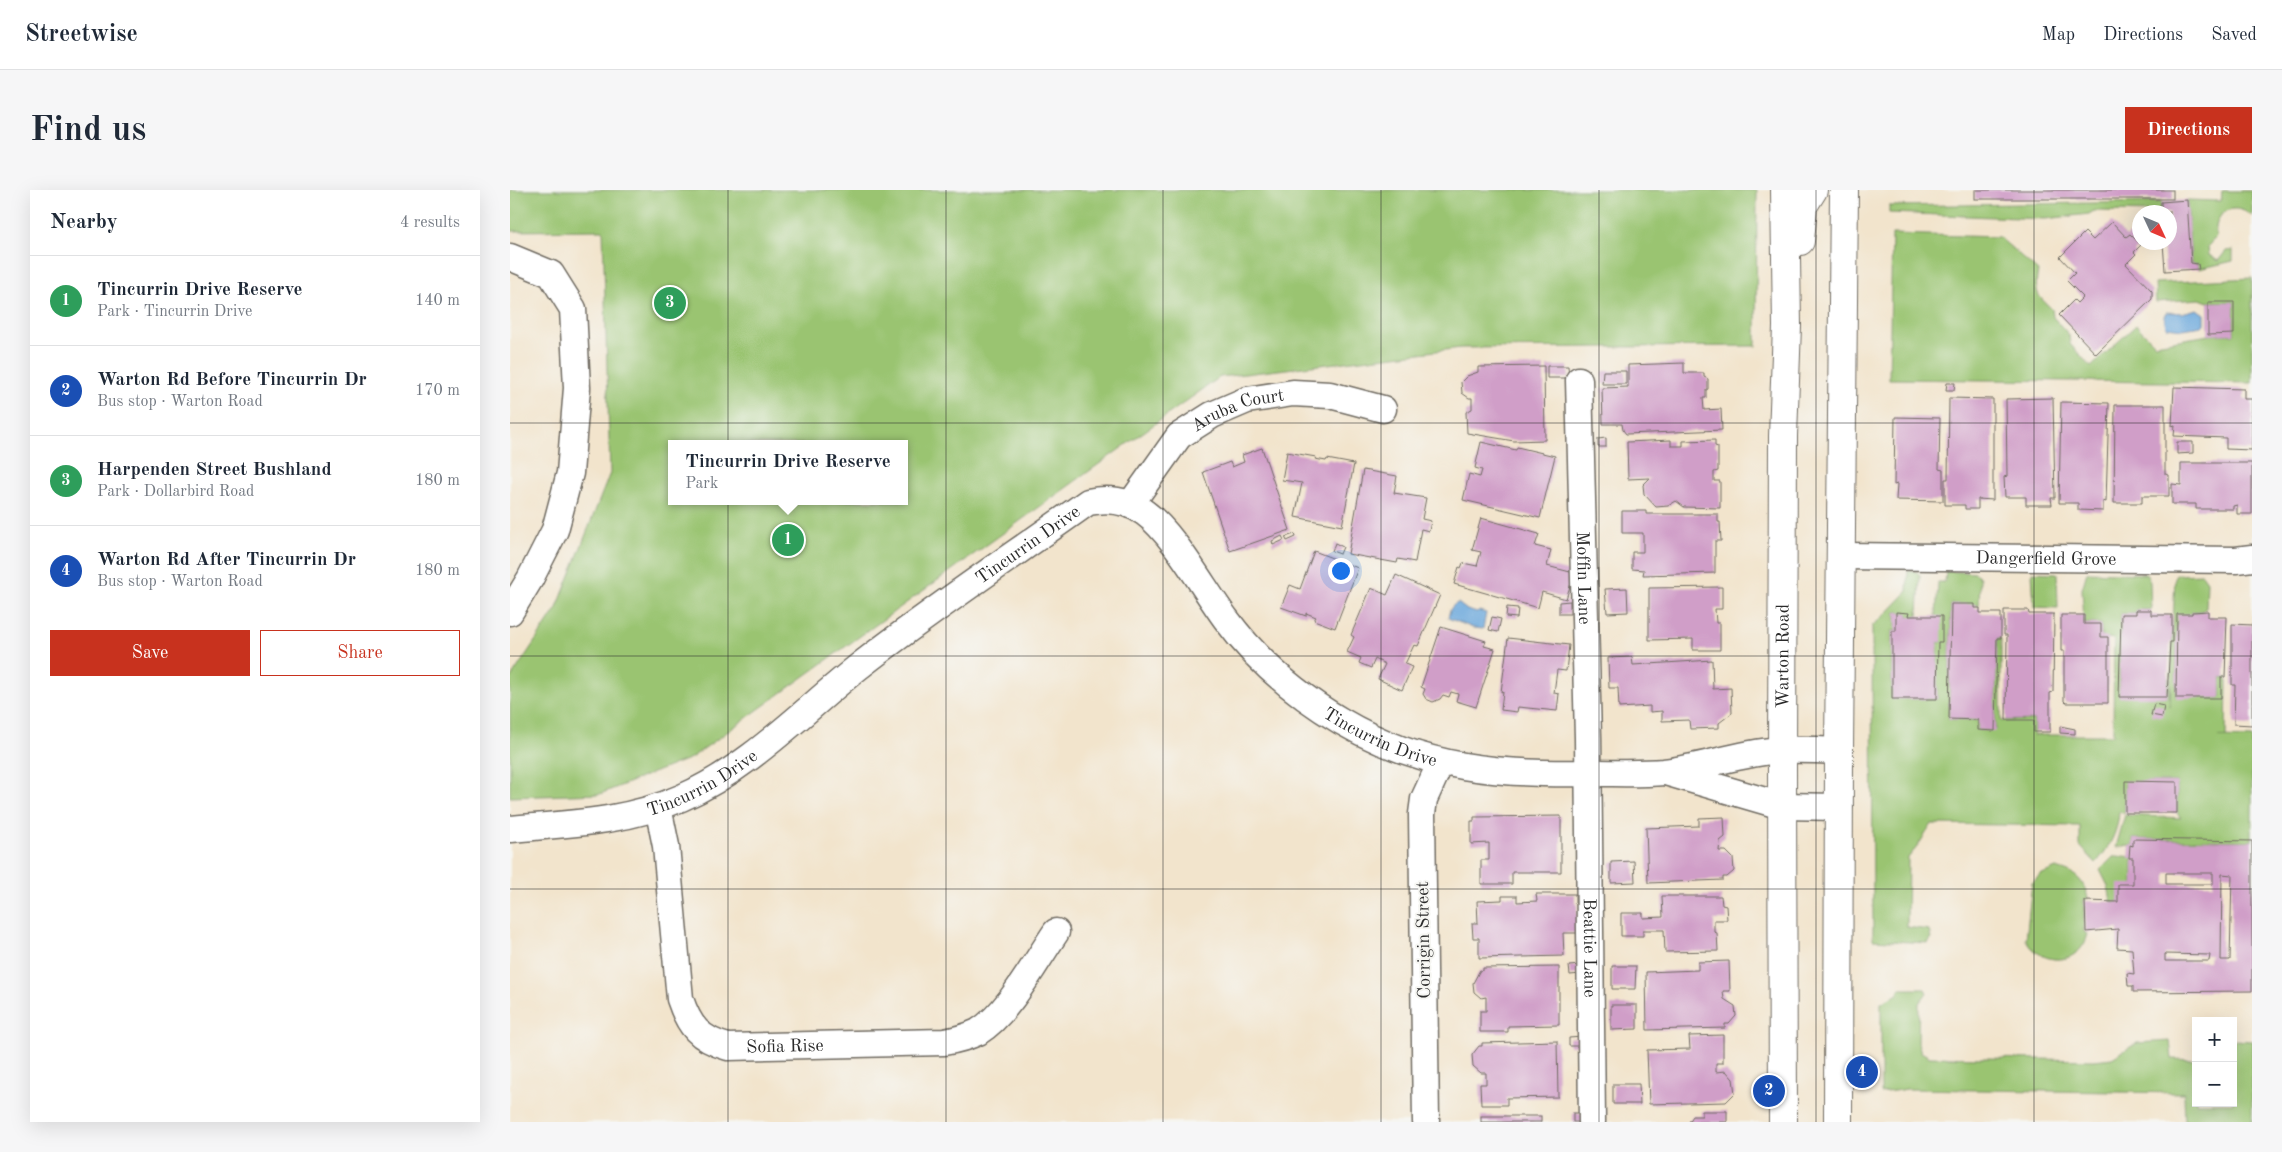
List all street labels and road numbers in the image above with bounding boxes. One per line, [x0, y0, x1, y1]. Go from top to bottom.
street label: Aruba Court [1188, 386, 1285, 436]
street label: Tincurrin Drive [973, 503, 1084, 588]
street label: Moffin Lane [1573, 531, 1593, 625]
street label: Dangerfield Grove [1976, 549, 2116, 569]
street label: Warton Road [1774, 604, 1792, 708]
street label: Tincurrin Drive [1320, 704, 1439, 770]
street label: Tincurrin Drive [645, 747, 761, 820]
street label: Corrigin Street [1414, 881, 1434, 999]
street label: Beattie Lane [1580, 898, 1599, 998]
street label: Sofia Rise [746, 1037, 824, 1057]

